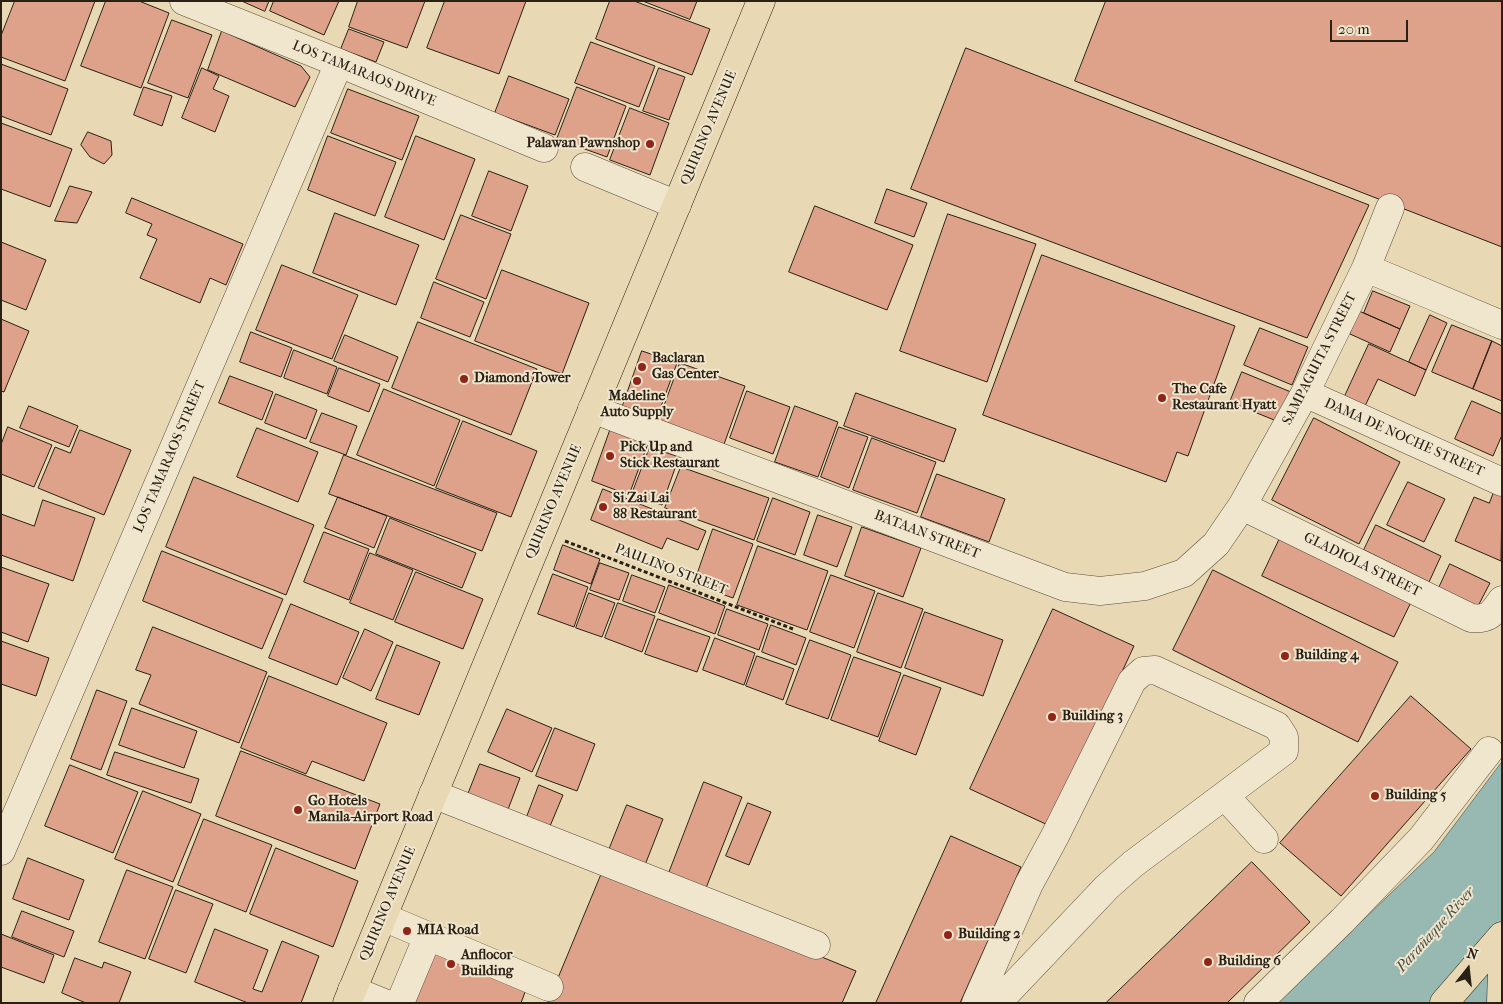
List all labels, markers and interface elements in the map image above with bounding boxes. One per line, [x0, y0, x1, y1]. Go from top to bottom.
scale bar [1333, 10, 1410, 42]
text: 20 m [1338, 20, 1370, 38]
street label: LOS TAMARAOS DRIVE [290, 37, 438, 111]
street label: QUIRINO AVENUE [677, 68, 741, 188]
place label: Palawan Pawnshop [527, 136, 640, 152]
marker: Palawan Pawnshop [644, 138, 656, 150]
street label: SAMPAGUITA STREET [1279, 290, 1361, 428]
place label: Baclaran Gas Center [652, 351, 719, 384]
marker: Baclaran Gas Center [636, 361, 648, 373]
place label: Diamond Tower [474, 371, 571, 387]
marker: Diamond Tower [458, 373, 470, 385]
marker: Madeline Auto Supply [631, 375, 643, 387]
street label: LOS TAMARAOS STREET [130, 379, 210, 535]
place label: The Cafe Restaurant Hyatt [1172, 382, 1276, 414]
place label: Madeline Auto Supply [600, 389, 674, 422]
marker: The Cafe Restaurant Hyatt [1156, 392, 1168, 404]
street label: DAMA DE NOCHE STREET [1321, 395, 1487, 481]
place label: Pick Up and Stick Restaurant [620, 440, 719, 472]
street label: QUIRINO AVENUE [522, 442, 586, 562]
marker: Pick Up and Stick Restaurant [604, 450, 616, 462]
place label: Si Zai Lai 88 Restaurant [613, 491, 697, 524]
marker: Si Zai Lai 88 Restaurant [597, 501, 609, 513]
street label: BATAAN STREET [872, 507, 982, 563]
street label: GLADIOLA STREET [1301, 529, 1423, 601]
street label: PAULINO STREET [612, 541, 730, 599]
place label: Building 4 [1295, 648, 1359, 664]
marker: Building 4 [1279, 650, 1291, 662]
place label: Building 3 [1062, 709, 1123, 725]
marker: Building 3 [1046, 711, 1058, 723]
place label: Building 5 [1385, 788, 1446, 804]
marker: Building 5 [1369, 790, 1381, 802]
place label: Go Hotels Manila-Airport Road [308, 794, 433, 826]
marker: Go Hotels Manila-Airport Road [292, 804, 304, 816]
street label: QUIRINO AVENUE [356, 844, 420, 964]
water label: Parañaque River [1393, 884, 1479, 976]
place label: MIA Road [417, 923, 479, 939]
marker: MIA Road [401, 925, 413, 937]
place label: Building 2 [958, 927, 1021, 943]
marker: Building 2 [942, 929, 954, 941]
north arrow [1443, 944, 1493, 994]
text: N [1465, 944, 1480, 964]
place label: Anflocor Building [461, 948, 513, 980]
place label: Building 6 [1218, 954, 1281, 970]
marker: Building 6 [1202, 956, 1214, 968]
marker: Anflocor Building [445, 958, 457, 970]

